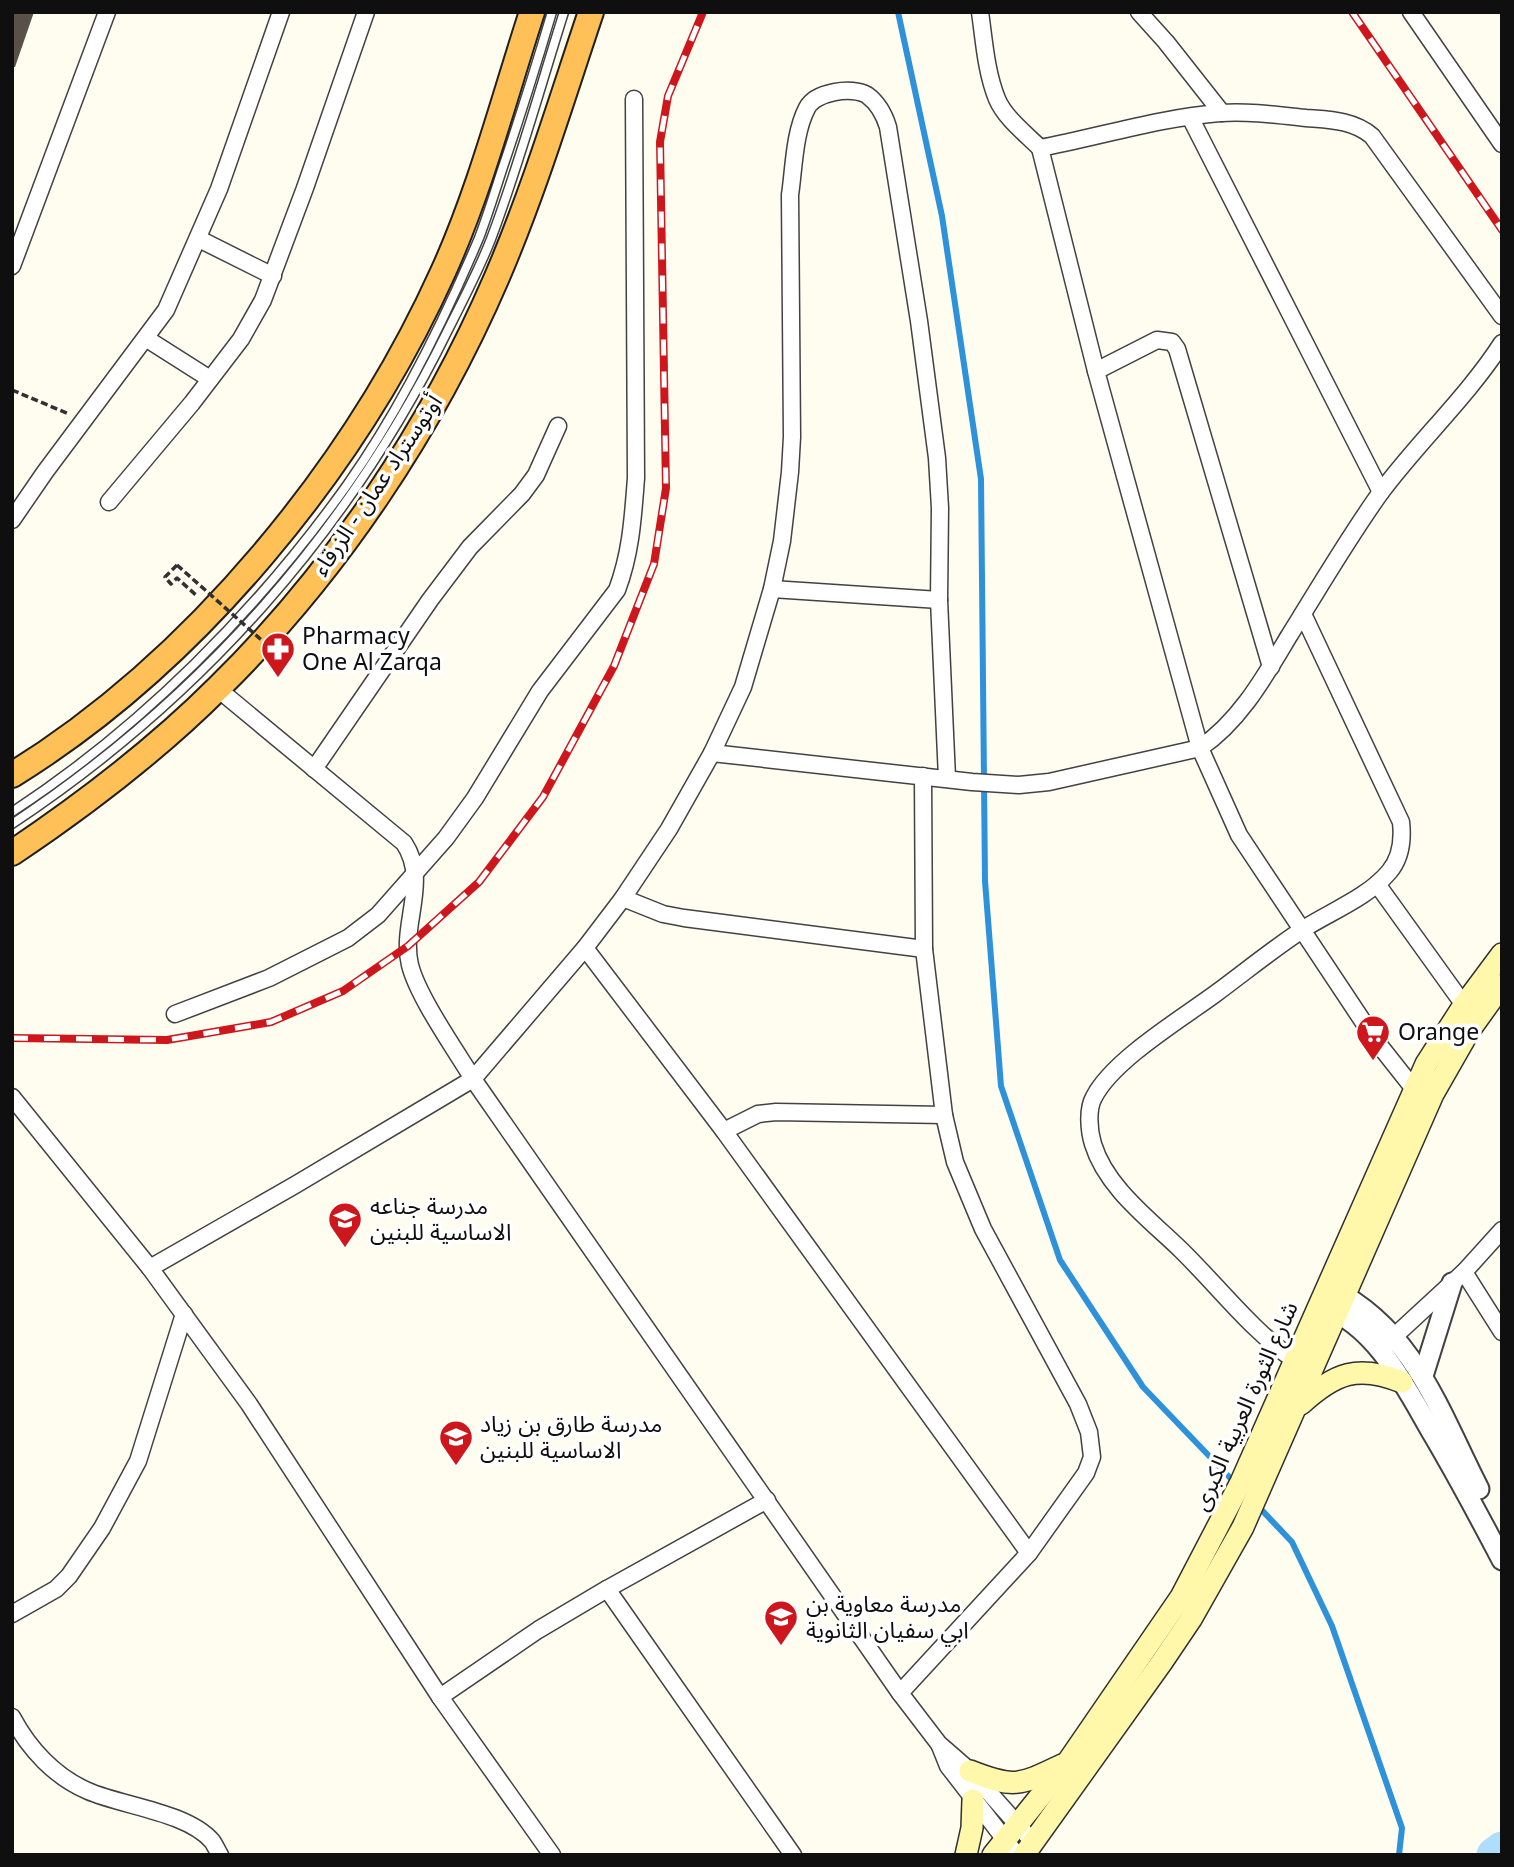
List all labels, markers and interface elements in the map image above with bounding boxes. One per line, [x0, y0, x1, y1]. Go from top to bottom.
street label: أوتوستراد عمان - الزرقاء [298, 383, 457, 587]
place label: Pharmacy One Al Zarqa [302, 612, 442, 687]
pharmacy icon: Pharmacy One Al Zarqa [259, 630, 297, 679]
place label: Orange [1398, 1008, 1479, 1057]
supermarket icon: Orange [1354, 1013, 1392, 1062]
place label: مدرسة جناعه الاساسية للبنين [370, 1182, 511, 1257]
school or university icon: مدرسة جناعه الاساسية للبنين [326, 1200, 364, 1249]
street label: شارع الثورة العربية الكبرى [1177, 1293, 1314, 1519]
place label: مدرسة طارق بن زياد الاساسية للبنين [480, 1400, 662, 1475]
school or university icon: مدرسة طارق بن زياد الاساسية للبنين [437, 1418, 475, 1467]
place label: مدرسة معاوية بن ابي سفيان الثانوية [806, 1580, 969, 1655]
school or university icon: مدرسة معاوية بن ابي سفيان الثانوية [762, 1598, 800, 1647]

